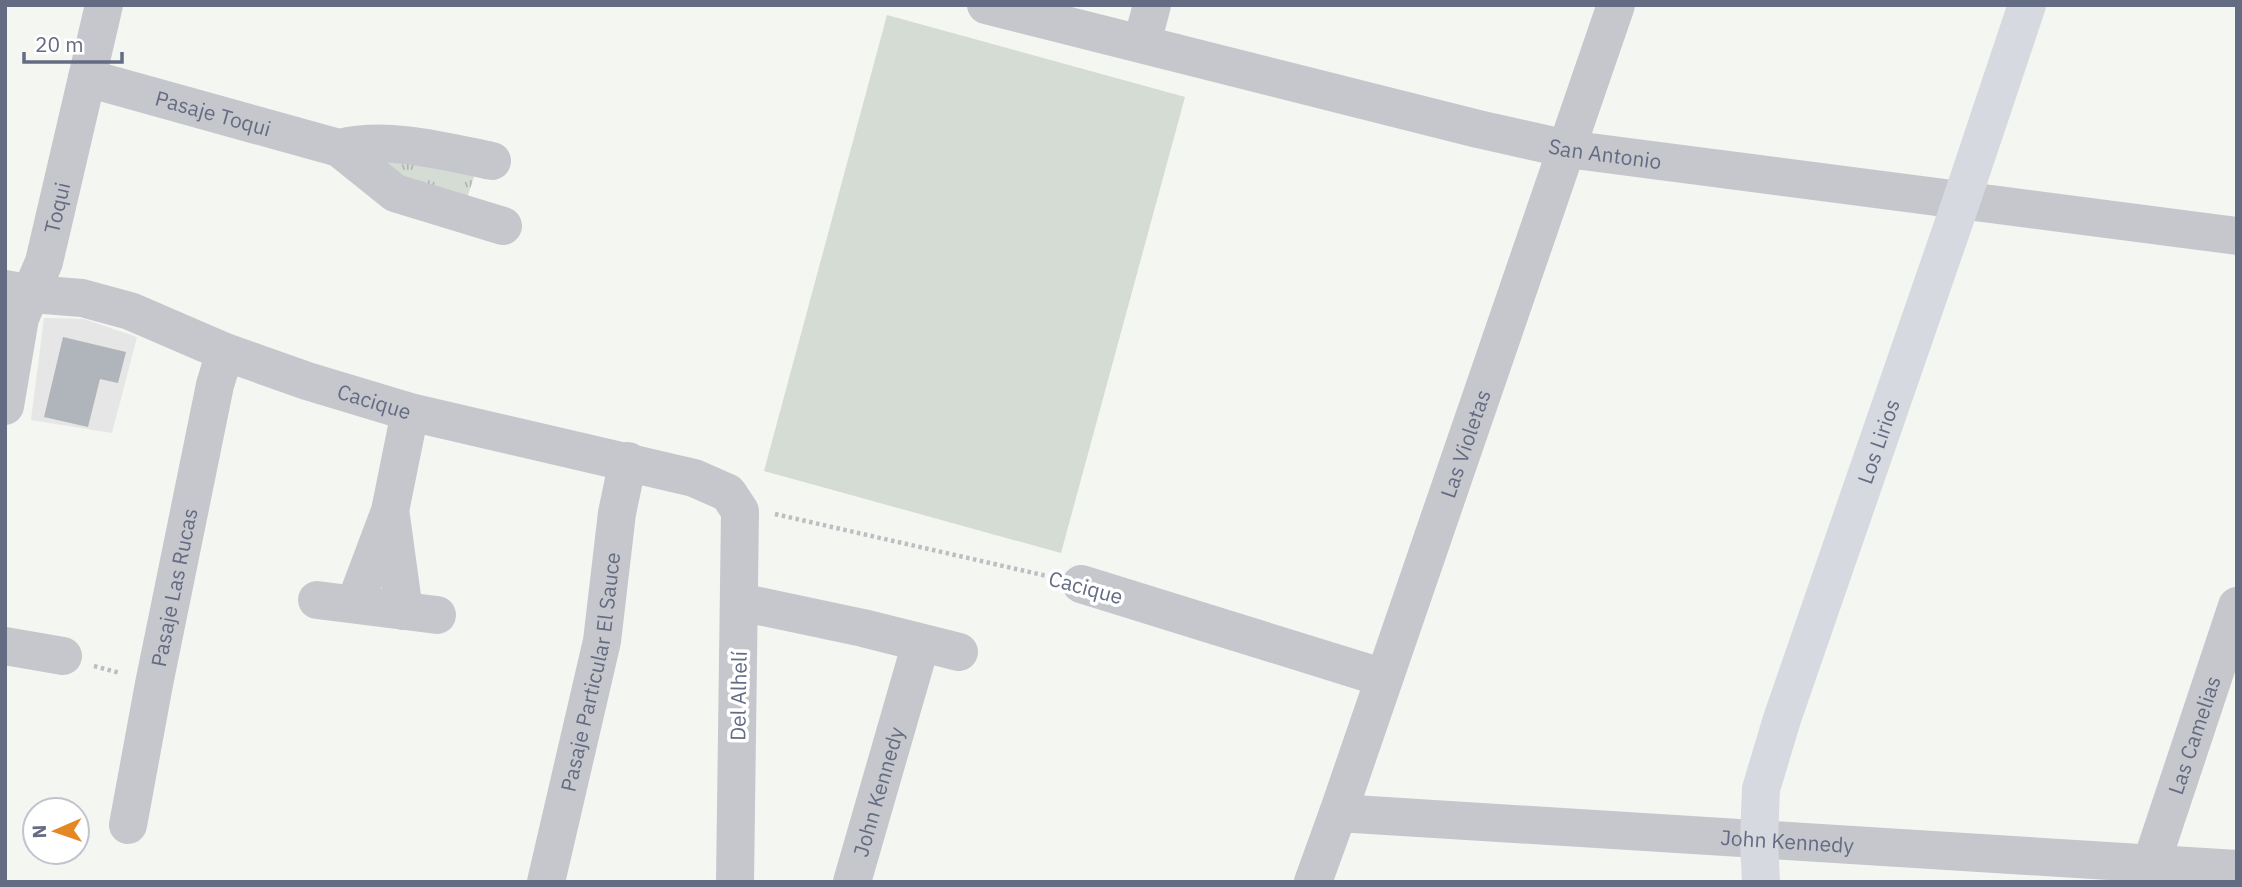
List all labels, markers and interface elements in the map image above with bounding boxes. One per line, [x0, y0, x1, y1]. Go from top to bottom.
scale bar [24, 21, 122, 65]
text: 20 m [35, 30, 84, 58]
street label: Pasaje Toqui [152, 84, 274, 142]
street label: San Antonio [1546, 131, 1663, 175]
street label: Toqui [37, 179, 76, 236]
street label: Cacique [334, 377, 415, 426]
street label: Las Violetas [1433, 386, 1497, 502]
street label: Los Lirios [1851, 395, 1906, 488]
street label: Pasaje Las Rucas [144, 506, 204, 669]
street label: Pasaje Particular El Sauce [553, 551, 626, 794]
street label: Cacique [1046, 564, 1126, 610]
street label: Del Alhelí [723, 651, 753, 741]
street label: Las Camelias [2161, 672, 2227, 798]
street label: John Kennedy [846, 723, 910, 860]
north arrow [21, 796, 91, 866]
street label: John Kennedy [1720, 823, 1855, 859]
text: N [27, 824, 51, 839]

